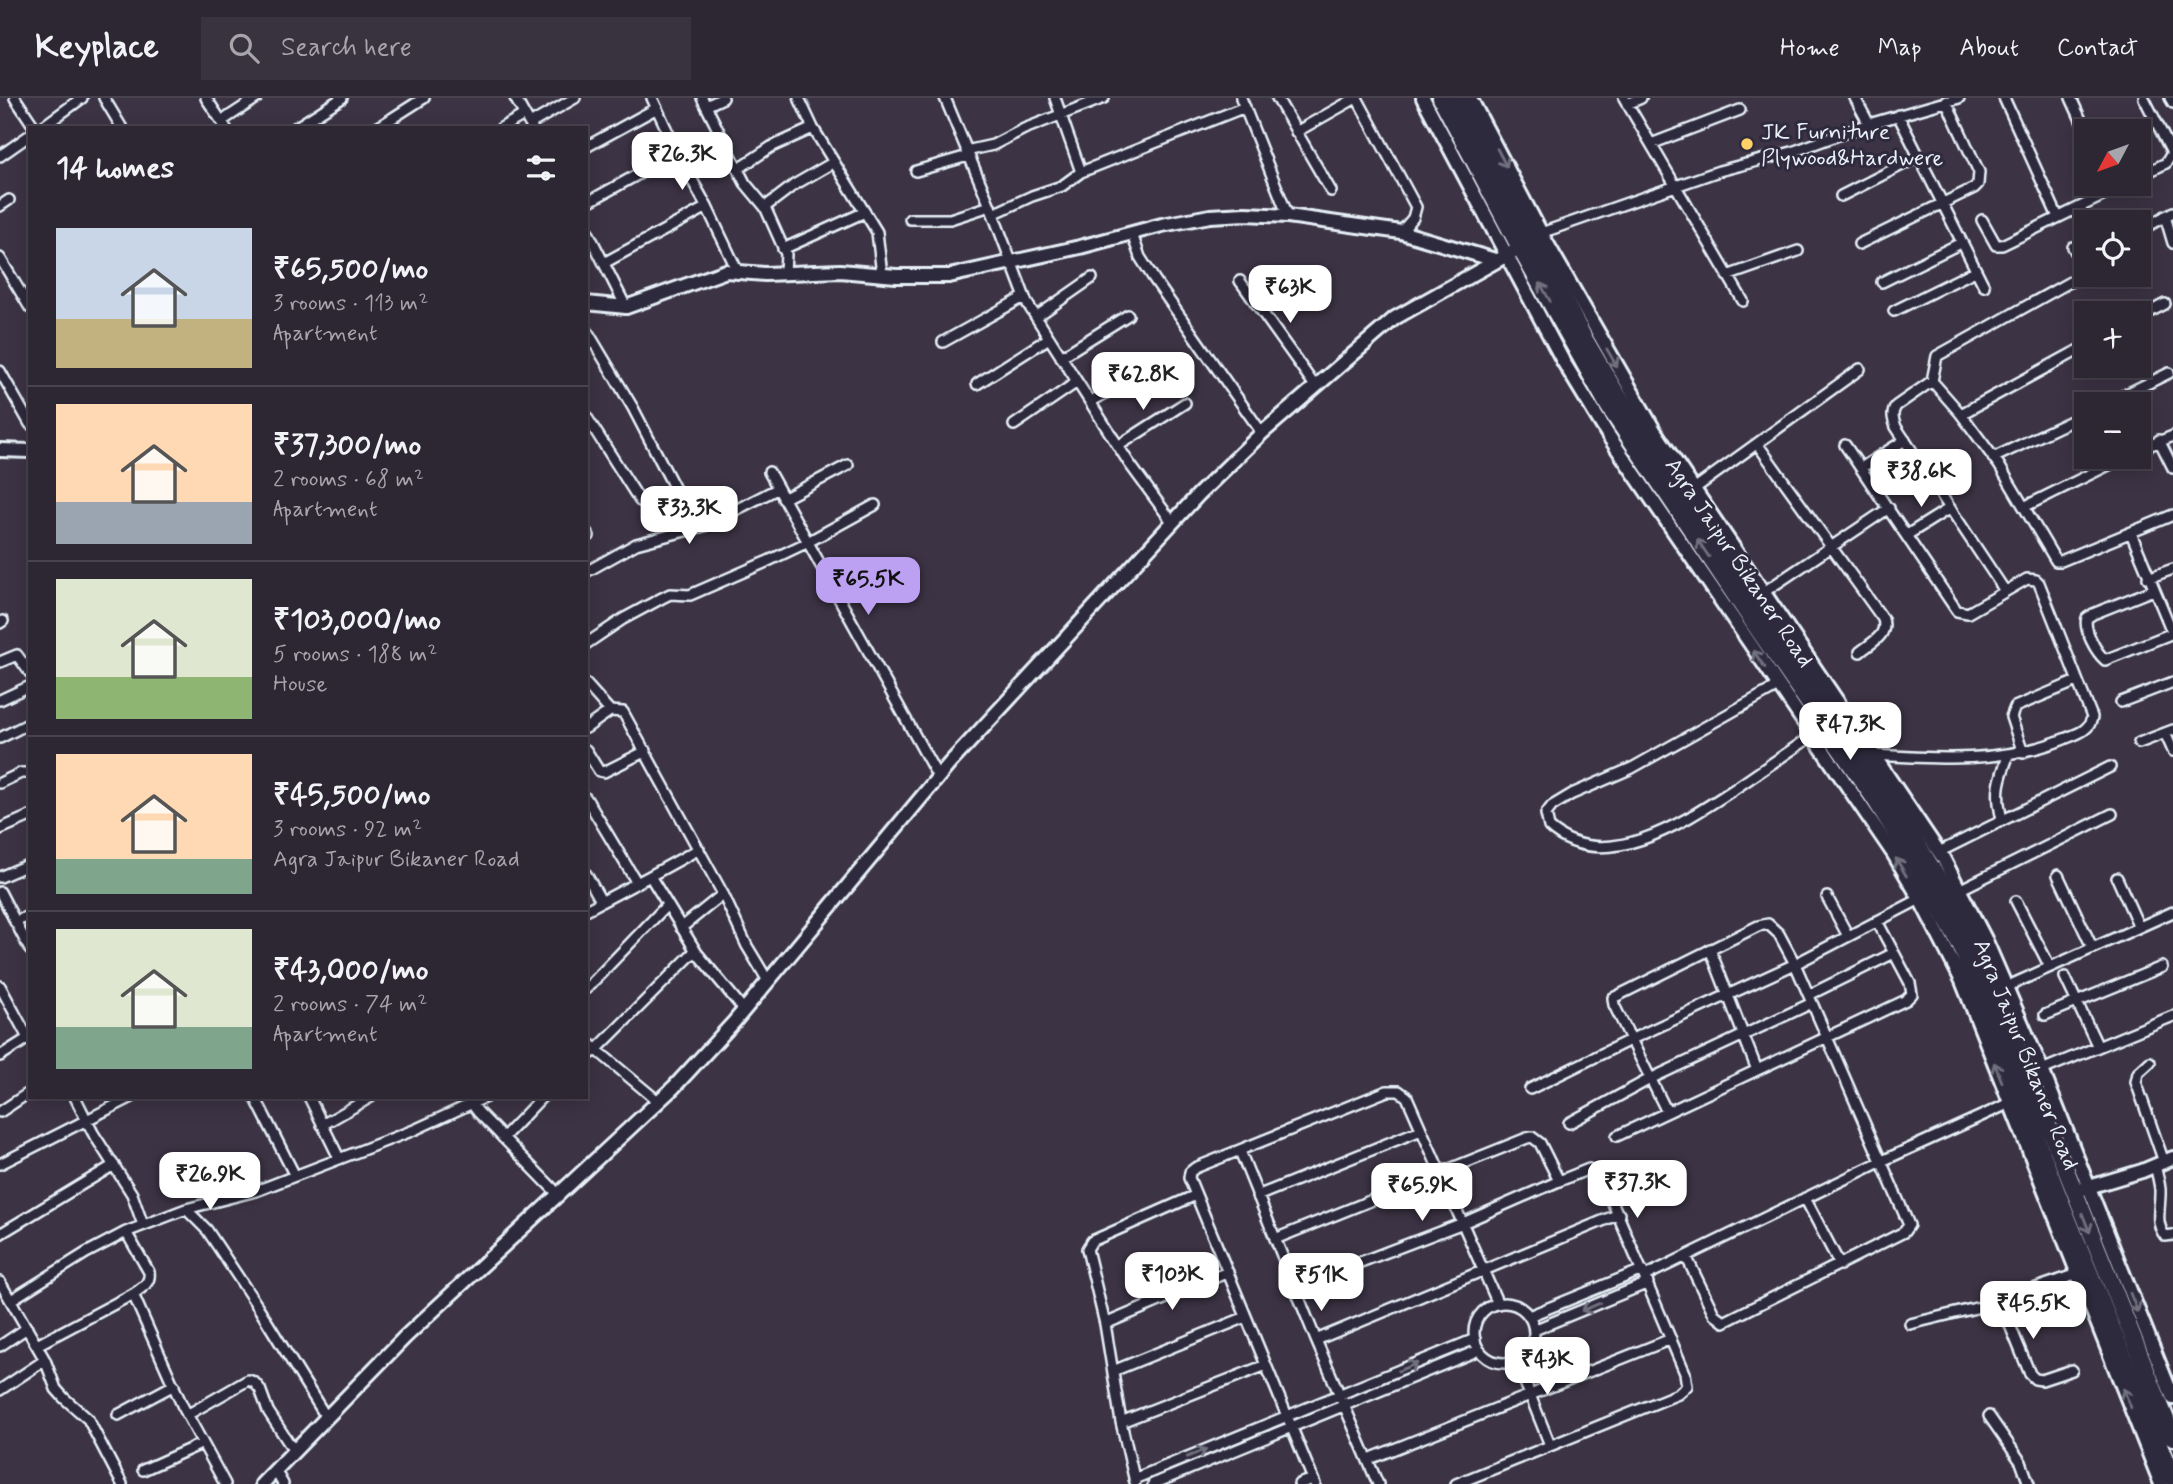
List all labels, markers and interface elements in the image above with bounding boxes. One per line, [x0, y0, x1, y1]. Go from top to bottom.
search box [201, 17, 691, 80]
text: Keyplace [35, 26, 159, 70]
icon: search [225, 29, 263, 67]
text: Search here [281, 31, 412, 65]
text: Home [1780, 33, 1840, 64]
text: Map [1878, 33, 1922, 64]
text: About [1960, 33, 2019, 64]
text: Contact [2057, 33, 2138, 64]
place label: JK Furniture Plywood&Hardwere [1761, 118, 1943, 174]
north arrow [2074, 119, 2151, 196]
map controls [2074, 119, 2151, 469]
pin: ₹26.3K [625, 132, 739, 192]
marker: JK Furniture Plywood&Hardwere [1739, 136, 1755, 152]
text: ₹26.3K [648, 140, 716, 170]
one-way arrow [1495, 148, 1509, 168]
text: 14 homes [56, 149, 174, 188]
icon: filters [522, 149, 560, 187]
button: locate [2074, 210, 2151, 287]
text: ₹65,500/mo [273, 250, 428, 289]
icon: home [112, 256, 196, 340]
pin: ₹63K [1249, 266, 1331, 325]
text: ₹63K [1265, 273, 1315, 303]
one-way arrow [1537, 283, 1551, 303]
text: 3 rooms · 113 m² [273, 289, 428, 319]
button: + [2074, 301, 2151, 378]
text: Apartment [273, 319, 378, 349]
one-way arrow [1605, 347, 1619, 367]
pin: ₹62.8K [1086, 352, 1200, 412]
text: ₹62.8K [1107, 360, 1179, 390]
button: − [2074, 392, 2151, 469]
text: ₹37,300/mo [273, 426, 421, 465]
icon: home [112, 432, 196, 516]
pin: ₹38.6K [1864, 450, 1978, 509]
street label: Agra Jaipur Bikaner Road [1657, 452, 1820, 674]
text: ₹38.6K [1887, 457, 1955, 487]
text: 2 rooms · 68 m² [273, 465, 424, 495]
pin: ₹33.3K [632, 486, 746, 546]
text: ₹33.3K [657, 494, 721, 524]
text: Apartment [273, 495, 378, 525]
one-way arrow [1696, 539, 1710, 558]
pin: ₹65.5K [811, 558, 925, 617]
text: ₹65.5K [832, 565, 904, 595]
text: ₹103,000/mo [273, 601, 441, 640]
icon: home [112, 607, 196, 691]
text: 5 rooms · 188 m² [273, 640, 437, 670]
one-way arrow [1752, 650, 1766, 669]
text: House [273, 670, 327, 700]
pin: ₹47.3K [1793, 702, 1907, 762]
text: ₹47.3K [1815, 710, 1885, 740]
text: ₹45,500/mo [273, 776, 430, 815]
icon: home [112, 782, 196, 866]
text: 3 rooms · 92 m² [273, 815, 422, 845]
text: Agra Jaipur Bikaner Road [273, 845, 520, 875]
one-way arrow [1894, 858, 1908, 878]
street label: Agra Jaipur Bikaner Road [1965, 935, 2085, 1175]
text: ₹43,000/mo [273, 951, 429, 990]
icon: home [112, 957, 196, 1041]
text: 2 rooms · 74 m² [273, 990, 428, 1020]
text: Apartment [273, 1020, 378, 1050]
one-way arrow [1991, 1062, 2004, 1084]
pin: ₹26.9K [153, 1152, 267, 1212]
text: ₹26.9K [175, 1160, 245, 1190]
pin: ₹37.3K [1580, 1160, 1694, 1220]
pin: ₹65.9K [1365, 1164, 1479, 1223]
text: ₹37.3K [1604, 1168, 1670, 1198]
text: ₹65.9K [1387, 1171, 1457, 1201]
one-way arrow [2080, 1212, 2093, 1233]
pin: ₹103K [1123, 1252, 1221, 1312]
pin: ₹51K [1280, 1254, 1362, 1313]
text: ₹103K [1141, 1260, 1203, 1290]
text: ₹51K [1294, 1261, 1348, 1291]
pin: ₹45.5K [1976, 1282, 2090, 1341]
text: ₹45.5K [1996, 1289, 2070, 1319]
one-way arrow [2129, 1292, 2142, 1313]
one-way arrow [1580, 1301, 1602, 1314]
pin: ₹43K [1506, 1338, 1588, 1397]
text: ₹43K [1521, 1345, 1573, 1375]
one-way arrow [1397, 1359, 1418, 1372]
one-way arrow [2119, 1387, 2132, 1409]
one-way arrow [1186, 1446, 1208, 1459]

